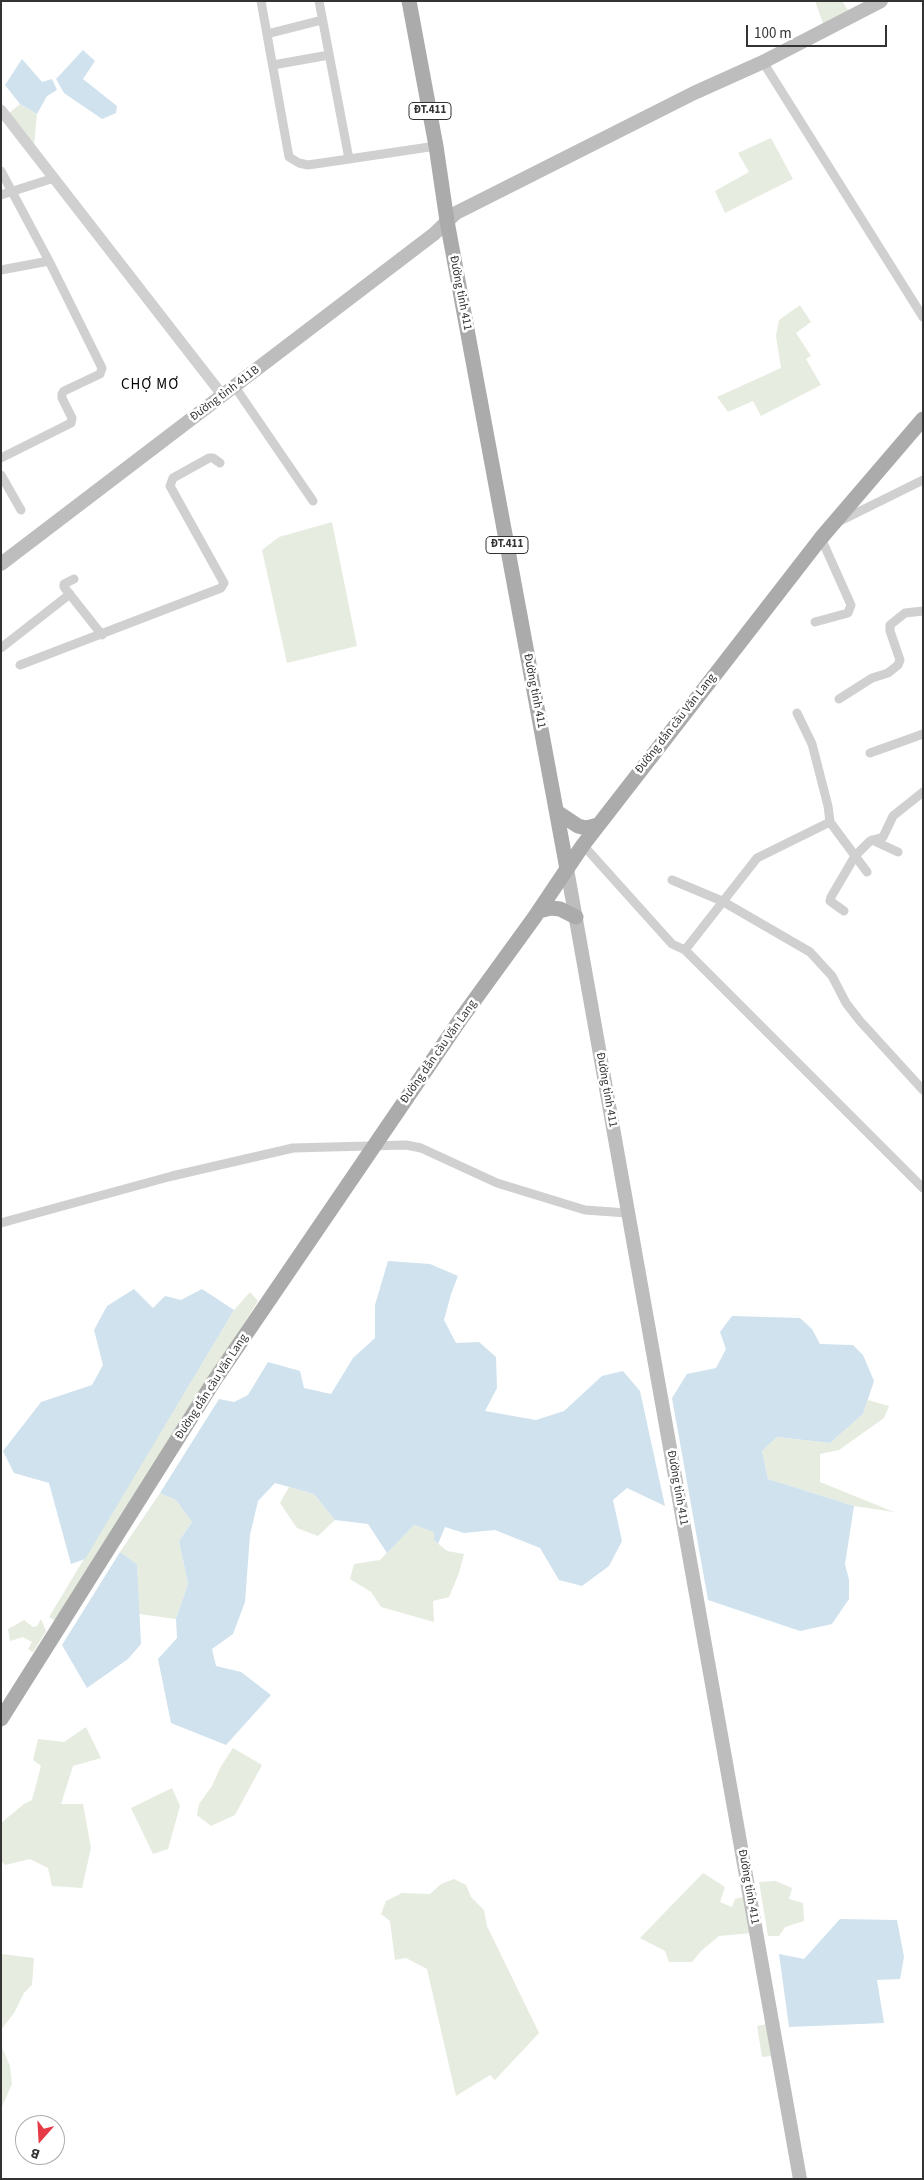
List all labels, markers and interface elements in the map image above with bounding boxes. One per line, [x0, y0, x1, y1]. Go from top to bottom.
scale bar [749, 15, 890, 47]
text: 100 m [754, 23, 792, 44]
road number: ĐT.411 [409, 102, 451, 120]
street label: Đường tỉnh 411 [446, 254, 474, 332]
street label: Đường tỉnh 411B [187, 363, 263, 425]
district label: CHỢ MƠ [120, 377, 180, 395]
road number: ĐT.411 [486, 536, 528, 554]
street label: Đường tỉnh 411 [520, 652, 548, 730]
street label: Đường dẫn cầu Văn Lang [632, 671, 720, 777]
street label: Đường dẫn cầu Văn Lang [398, 997, 480, 1107]
street label: Đường tỉnh 411 [592, 1051, 620, 1129]
street label: Đường dẫn cầu Văn Lang [172, 1331, 252, 1443]
street label: Đường tỉnh 411 [663, 1449, 691, 1527]
street label: Đường tỉnh 411 [734, 1848, 762, 1926]
north arrow [15, 2115, 65, 2165]
text: B [28, 2142, 43, 2164]

